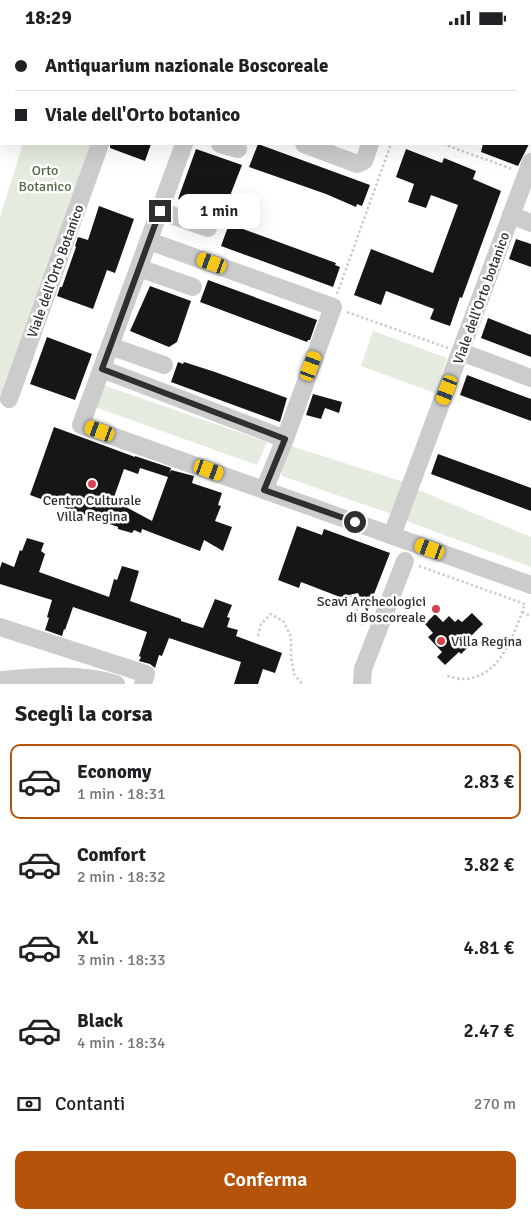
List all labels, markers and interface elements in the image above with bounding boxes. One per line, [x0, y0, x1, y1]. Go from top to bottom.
text: 18:29 [25, 6, 72, 30]
text: Antiquarium nazionale Boscoreale [45, 54, 328, 78]
text: Viale dell'Orto botanico [45, 103, 240, 127]
park label: Orto Botanico [19, 162, 71, 195]
callout: 1 min [178, 193, 260, 229]
route end [149, 200, 171, 222]
text: 1 min [200, 201, 238, 221]
street label: Viale dell'Orto Botanico [23, 202, 88, 340]
street label: Viale dell'Orto botanico [450, 230, 513, 367]
car [195, 251, 228, 275]
car [298, 349, 323, 383]
car [434, 373, 459, 407]
car [83, 419, 116, 443]
car [192, 458, 225, 482]
marker: Centro Culturale Villa Regina [86, 478, 98, 490]
place label: Centro Culturale Villa Regina [43, 492, 141, 525]
route start [344, 511, 366, 533]
car [413, 537, 446, 561]
place label: Scavi Archeologici di Boscoreale [317, 593, 426, 626]
marker: Scavi Archeologici di Boscoreale [430, 603, 442, 615]
place label: Villa Regina [451, 633, 522, 650]
marker: Villa Regina [435, 635, 447, 647]
text: Scegli la corsa [15, 700, 153, 727]
icon: car [17, 759, 62, 804]
text: Economy [77, 760, 151, 784]
text: 2.83 € [464, 770, 514, 794]
text: 1 min · 18:31 [77, 784, 166, 804]
icon: car [17, 842, 62, 887]
text: Comfort [77, 843, 146, 867]
text: 3.82 € [464, 853, 514, 877]
text: 2 min · 18:32 [77, 867, 166, 887]
icon: car [17, 925, 62, 970]
text: XL [77, 926, 99, 950]
text: 4.81 € [464, 936, 514, 960]
text: 3 min · 18:33 [77, 950, 166, 970]
icon: car [17, 1008, 62, 1053]
text: Black [77, 1009, 123, 1033]
text: 2.47 € [464, 1019, 514, 1043]
text: 4 min · 18:34 [77, 1033, 166, 1053]
icon: cash [15, 1090, 43, 1118]
text: Contanti [55, 1092, 125, 1116]
text: 270 m [474, 1094, 516, 1114]
button: Conferma [15, 1151, 516, 1209]

